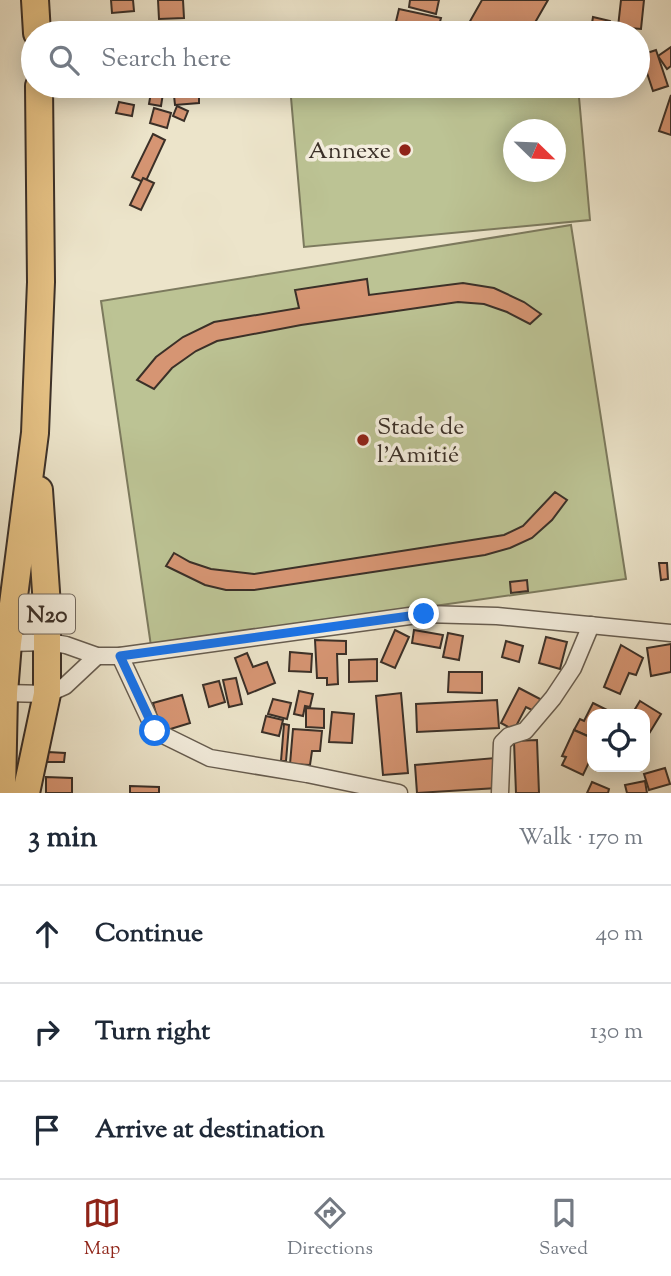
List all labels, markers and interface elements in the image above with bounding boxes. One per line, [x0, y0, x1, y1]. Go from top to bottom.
search box [21, 21, 650, 98]
icon: search [45, 41, 83, 79]
text: Search here [101, 41, 231, 78]
north arrow [503, 119, 566, 182]
place label: Annexe [308, 135, 391, 169]
marker: Annexe [397, 142, 413, 158]
place label: Stade de l'Amitié [377, 411, 464, 473]
marker: Stade de l'Amitié [355, 432, 371, 448]
road number: N20 [19, 594, 75, 634]
route end [408, 598, 439, 629]
map controls [587, 709, 650, 772]
button: locate [587, 709, 650, 772]
route start [139, 715, 170, 746]
text: 3 min [28, 817, 98, 860]
text: Walk · 170 m [518, 822, 643, 855]
icon: ahead [28, 915, 66, 953]
text: Continue [95, 916, 203, 953]
text: 40 m [596, 918, 643, 951]
icon: right [28, 1013, 66, 1051]
text: Turn right [95, 1014, 210, 1051]
text: 130 m [590, 1016, 643, 1049]
icon: arrive [28, 1111, 66, 1149]
text: Arrive at destination [95, 1112, 325, 1149]
tab: Map [83, 1194, 121, 1263]
tab: Directions [287, 1194, 373, 1263]
tab: Saved [539, 1194, 588, 1263]

